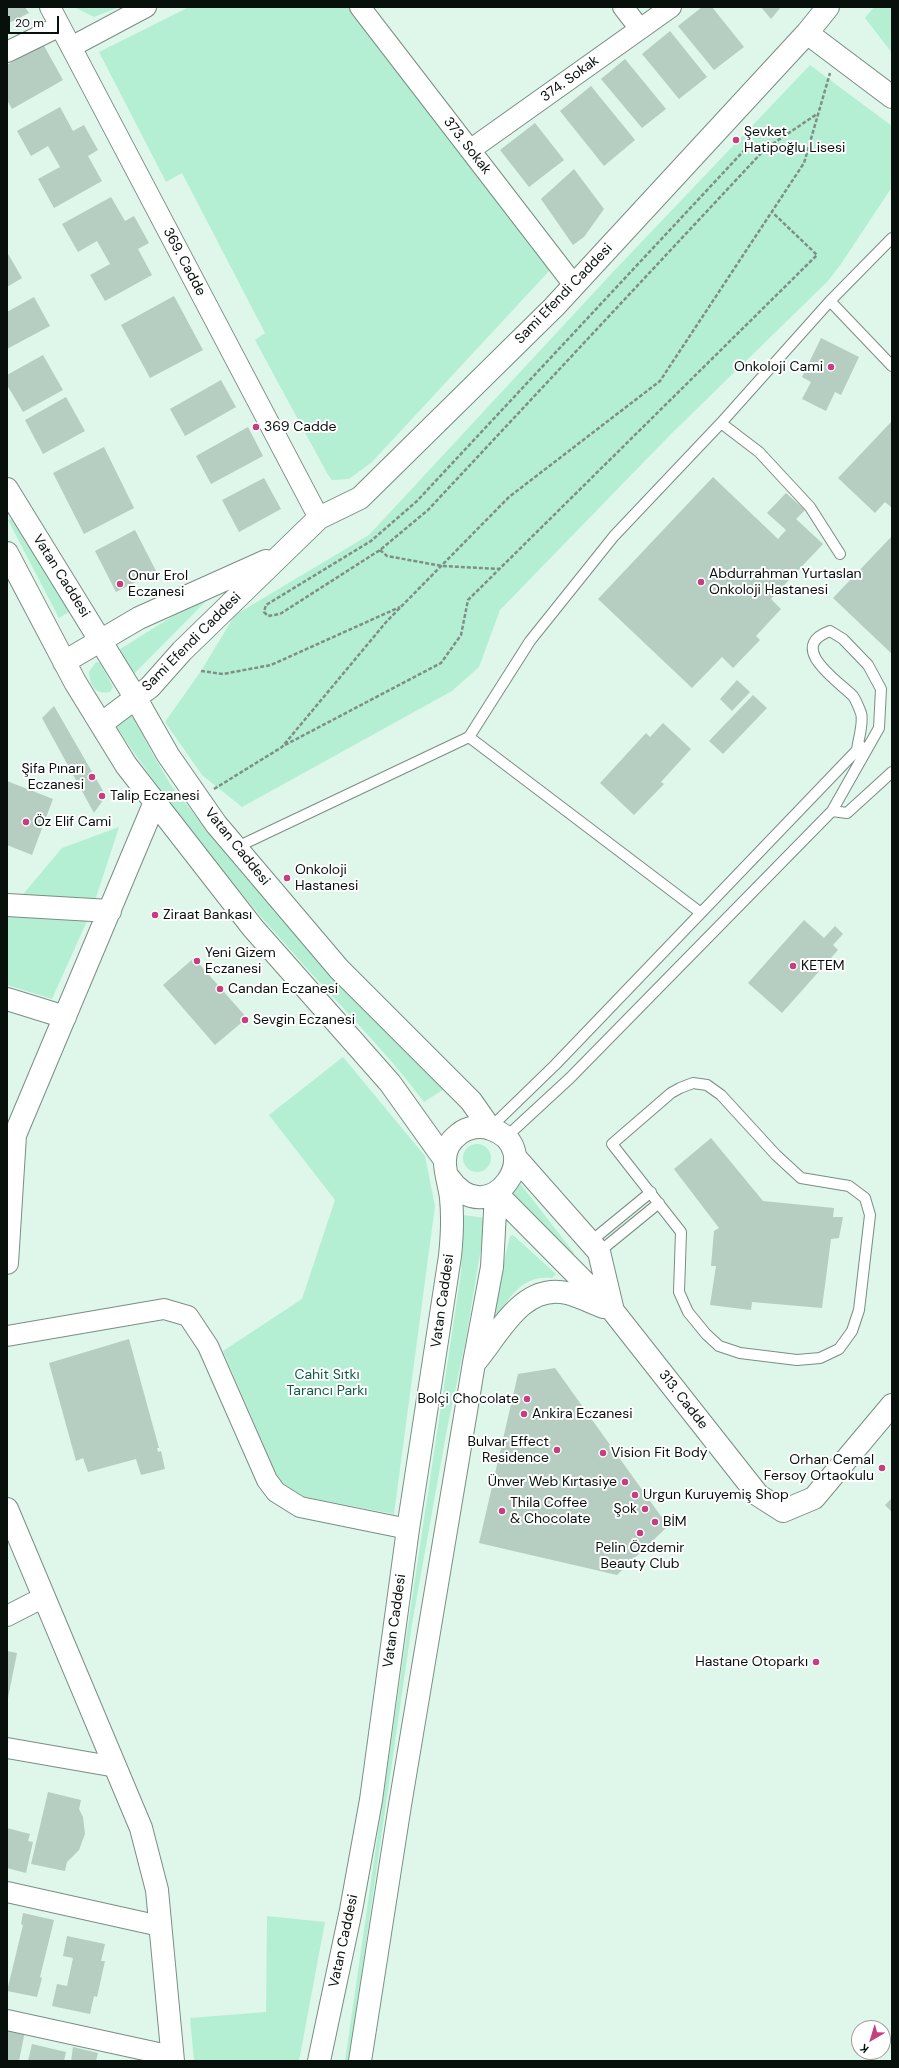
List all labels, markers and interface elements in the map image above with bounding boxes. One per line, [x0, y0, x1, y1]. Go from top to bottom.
scale bar [10, 8, 61, 34]
text: 20 m [15, 15, 44, 31]
street label: 374. Sokak [538, 52, 602, 106]
street label: 373. Sokak [439, 114, 495, 178]
place label: Şevket Hatipoğlu Lisesi [744, 124, 845, 156]
marker: Şevket Hatipoğlu Lisesi [731, 135, 741, 145]
street label: 369. Cadde [159, 225, 209, 299]
street label: Sami Efendi Caddesi [512, 240, 616, 348]
place label: Onkoloji Cami [734, 359, 823, 375]
marker: Onkoloji Cami [826, 362, 836, 372]
place label: 369 Cadde [264, 419, 336, 435]
marker: 369 Cadde [251, 422, 261, 432]
street label: Vatan Caddesi [29, 532, 93, 620]
place label: Abdurrahman Yurtaslan Onkoloji Hastanesi [709, 566, 862, 598]
place label: Onur Erol Eczanesi [128, 568, 188, 600]
marker: Abdurrahman Yurtaslan Onkoloji Hastanesi [696, 577, 706, 587]
marker: Onur Erol Eczanesi [115, 579, 125, 589]
street label: Sami Efendi Caddesi [139, 589, 245, 695]
place label: Şifa Pınarı Eczanesi [22, 761, 84, 794]
marker: Şifa Pınarı Eczanesi [87, 772, 97, 782]
place label: Talip Eczanesi [110, 788, 200, 804]
marker: Talip Eczanesi [97, 791, 107, 801]
street label: Vatan Caddesi [201, 805, 273, 889]
place label: Öz Elif Cami [34, 814, 111, 830]
marker: Öz Elif Cami [21, 817, 31, 827]
place label: Onkoloji Hastanesi [295, 862, 358, 894]
marker: Onkoloji Hastanesi [282, 873, 292, 883]
place label: Ziraat Bankası [163, 907, 252, 923]
marker: Ziraat Bankası [150, 910, 160, 920]
place label: Yeni Gizem Eczanesi [205, 945, 276, 978]
marker: Yeni Gizem Eczanesi [192, 956, 202, 966]
place label: KETEM [801, 958, 845, 974]
marker: KETEM [788, 961, 798, 971]
place label: Candan Eczanesi [228, 981, 338, 997]
marker: Candan Eczanesi [215, 984, 225, 994]
place label: Sevgin Eczanesi [253, 1012, 355, 1028]
marker: Sevgin Eczanesi [240, 1015, 250, 1025]
street label: Vatan Caddesi [428, 1253, 458, 1349]
park label: Cahit Sıtkı Tarancı Parkı [287, 1367, 367, 1400]
street label: 313. Cadde [655, 1367, 711, 1433]
place label: Bolçi Chocolate [418, 1391, 519, 1407]
marker: Bolçi Chocolate [522, 1394, 532, 1404]
place label: Ankira Eczanesi [532, 1406, 633, 1422]
marker: Ankira Eczanesi [519, 1409, 529, 1419]
place label: Bulvar Effect Residence [467, 1434, 549, 1466]
marker: Bulvar Effect Residence [552, 1445, 562, 1455]
place label: Vision Fit Body [611, 1445, 708, 1461]
marker: Vision Fit Body [598, 1448, 608, 1458]
place label: Orhan Cemal Fersoy Ortaokulu [764, 1452, 874, 1484]
marker: Orhan Cemal Fersoy Ortaokulu [877, 1463, 887, 1473]
place label: Ünver Web Kırtasiye [488, 1474, 617, 1490]
marker: Ünver Web Kırtasiye [620, 1477, 630, 1487]
place label: Urgun Kuruyemiş Shop [643, 1487, 789, 1503]
marker: Urgun Kuruyemiş Shop [630, 1490, 640, 1500]
place label: Thila Coffee & Chocolate [510, 1495, 590, 1528]
place label: Şok [614, 1501, 637, 1517]
marker: Şok [640, 1504, 650, 1514]
marker: Thila Coffee & Chocolate [497, 1506, 507, 1516]
place label: BİM [663, 1514, 686, 1530]
marker: BİM [650, 1517, 660, 1527]
marker: Pelin Özdemir Beauty Club [635, 1528, 645, 1538]
place label: Pelin Özdemir Beauty Club [596, 1540, 684, 1572]
street label: Vatan Caddesi [380, 1573, 410, 1669]
place label: Hastane Otoparkı [695, 1654, 808, 1670]
marker: Hastane Otoparkı [811, 1657, 821, 1667]
street label: Vatan Caddesi [326, 1893, 362, 1989]
north arrow [851, 2020, 891, 2060]
text: K [857, 2041, 871, 2056]

